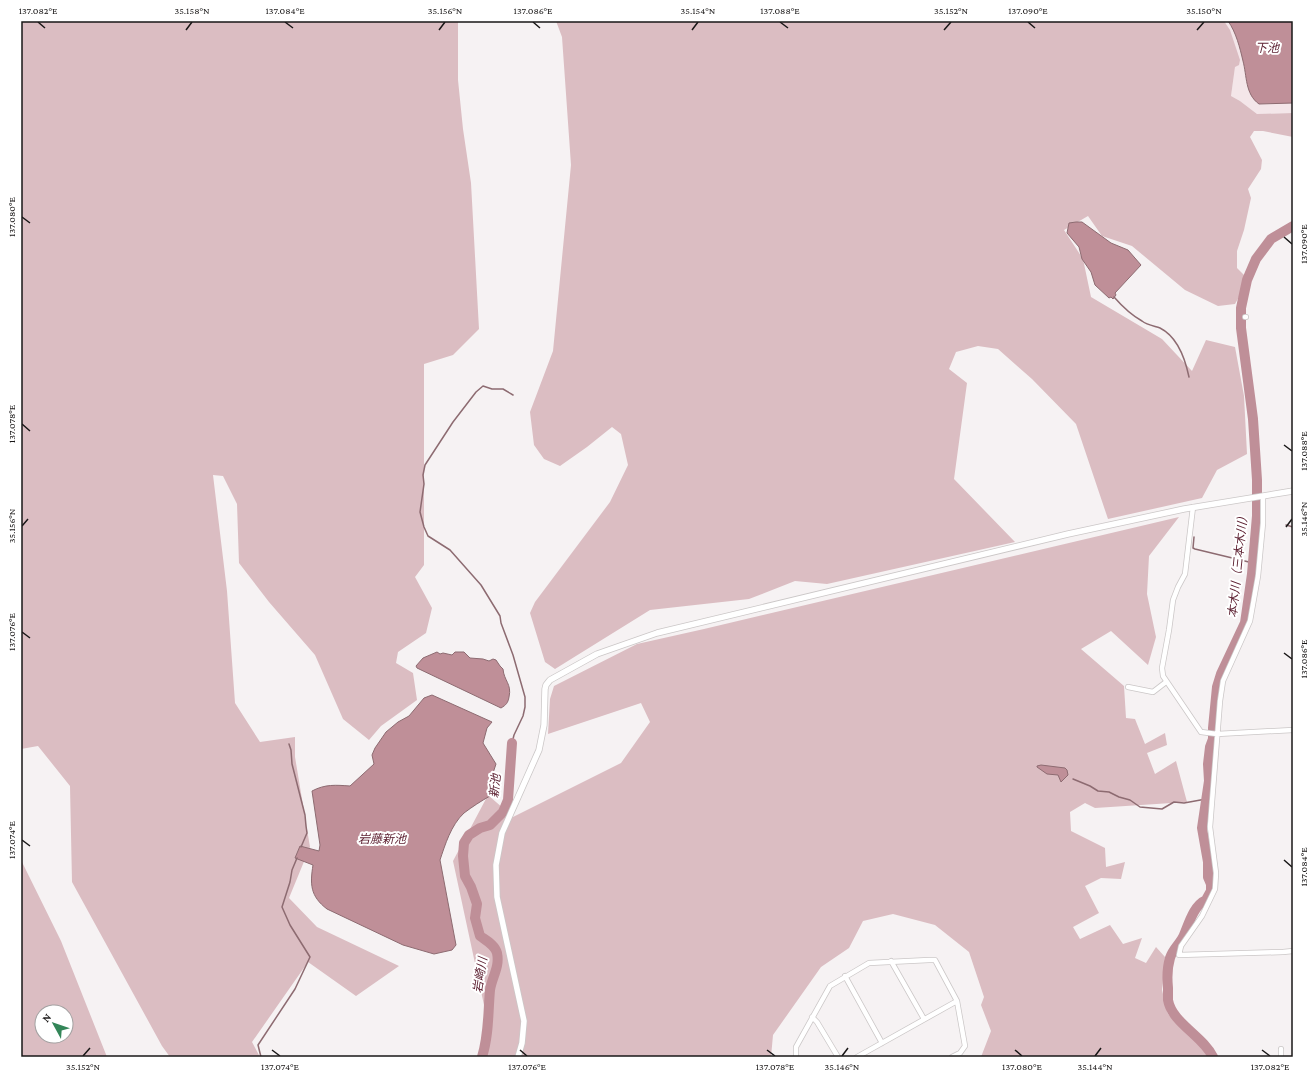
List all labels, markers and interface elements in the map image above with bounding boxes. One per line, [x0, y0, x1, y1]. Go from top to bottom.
text: 137.082°E [19, 5, 58, 16]
text: 35.158°N [174, 5, 210, 16]
text: 137.084°E [265, 5, 305, 16]
text: 35.156°N [428, 5, 463, 16]
text: 137.086°E [514, 5, 553, 16]
text: 35.154°N [681, 5, 716, 16]
text: 137.088°E [760, 5, 800, 16]
text: 35.152°N [934, 5, 968, 16]
text: 137.090°E [1008, 5, 1048, 16]
text: 35.150°N [1186, 5, 1222, 16]
water label: 下池 [1255, 41, 1280, 55]
text: 137.080°E [6, 197, 17, 237]
text: 137.090°E [1298, 224, 1309, 264]
text: 137.078°E [6, 404, 17, 443]
text: 137.088°E [1298, 431, 1309, 471]
text: 35.146°N [1298, 501, 1309, 536]
text: 35.156°N [6, 508, 17, 543]
water label: 本木川（三本木川） [1225, 510, 1251, 618]
text: 137.076°E [6, 613, 17, 651]
text: 137.086°E [1298, 639, 1309, 678]
water label: 新池 [487, 772, 503, 799]
text: 137.074°E [6, 821, 17, 859]
water label: 岩藤新池 [358, 832, 407, 846]
text: 137.084°E [1298, 847, 1309, 887]
water label: 岩崎川 [470, 954, 490, 994]
north arrow [34, 1004, 74, 1044]
text: N [39, 1010, 54, 1024]
text: 35.152°N [66, 1061, 100, 1072]
text: 137.074°E [261, 1061, 299, 1072]
text: 137.076°E [508, 1061, 546, 1072]
text: 137.078°E [756, 1061, 795, 1072]
text: 35.146°N [825, 1061, 860, 1072]
text: 137.080°E [1002, 1061, 1042, 1072]
text: 35.144°N [1077, 1061, 1113, 1072]
text: 137.082°E [1251, 1061, 1290, 1072]

